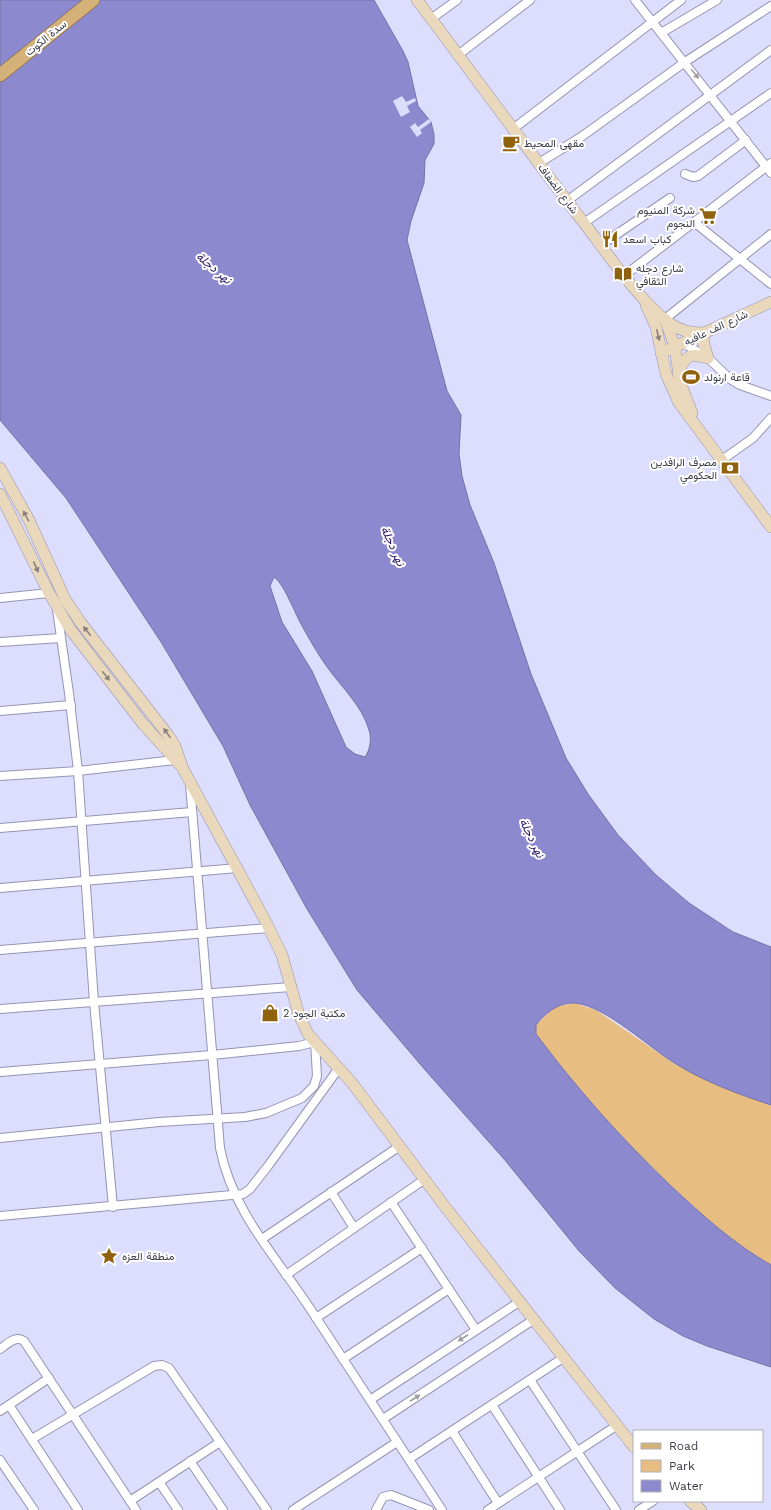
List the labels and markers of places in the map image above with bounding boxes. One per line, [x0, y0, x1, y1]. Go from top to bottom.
cafe icon: مقهى المحيط [501, 133, 521, 153]
place label: مقهى المحيط [524, 137, 584, 150]
place label: شركة المنيوم النجوم [637, 204, 695, 231]
supermarket icon: شركة المنيوم النجوم [698, 206, 718, 226]
restaurant icon: كباب اسعد [600, 229, 620, 249]
place label: كباب اسعد [623, 233, 671, 246]
place label: شارع دجله الثقافي [636, 262, 684, 291]
library icon: شارع دجله الثقافي [613, 264, 633, 284]
sports icon: قاعة ارنولد [681, 367, 701, 387]
place label: قاعة ارنولد [704, 371, 750, 384]
place label: مصرف الرافدين الحكومي [651, 456, 717, 485]
bank icon: مصرف الرافدين الحكومي [720, 458, 740, 478]
shop icon: مكتبة الجود 2 [260, 1003, 280, 1023]
place label: مكتبة الجود 2 [283, 1007, 345, 1020]
place icon: منطقة العزه [99, 1246, 119, 1266]
place label: منطقة العزه [122, 1250, 175, 1263]

